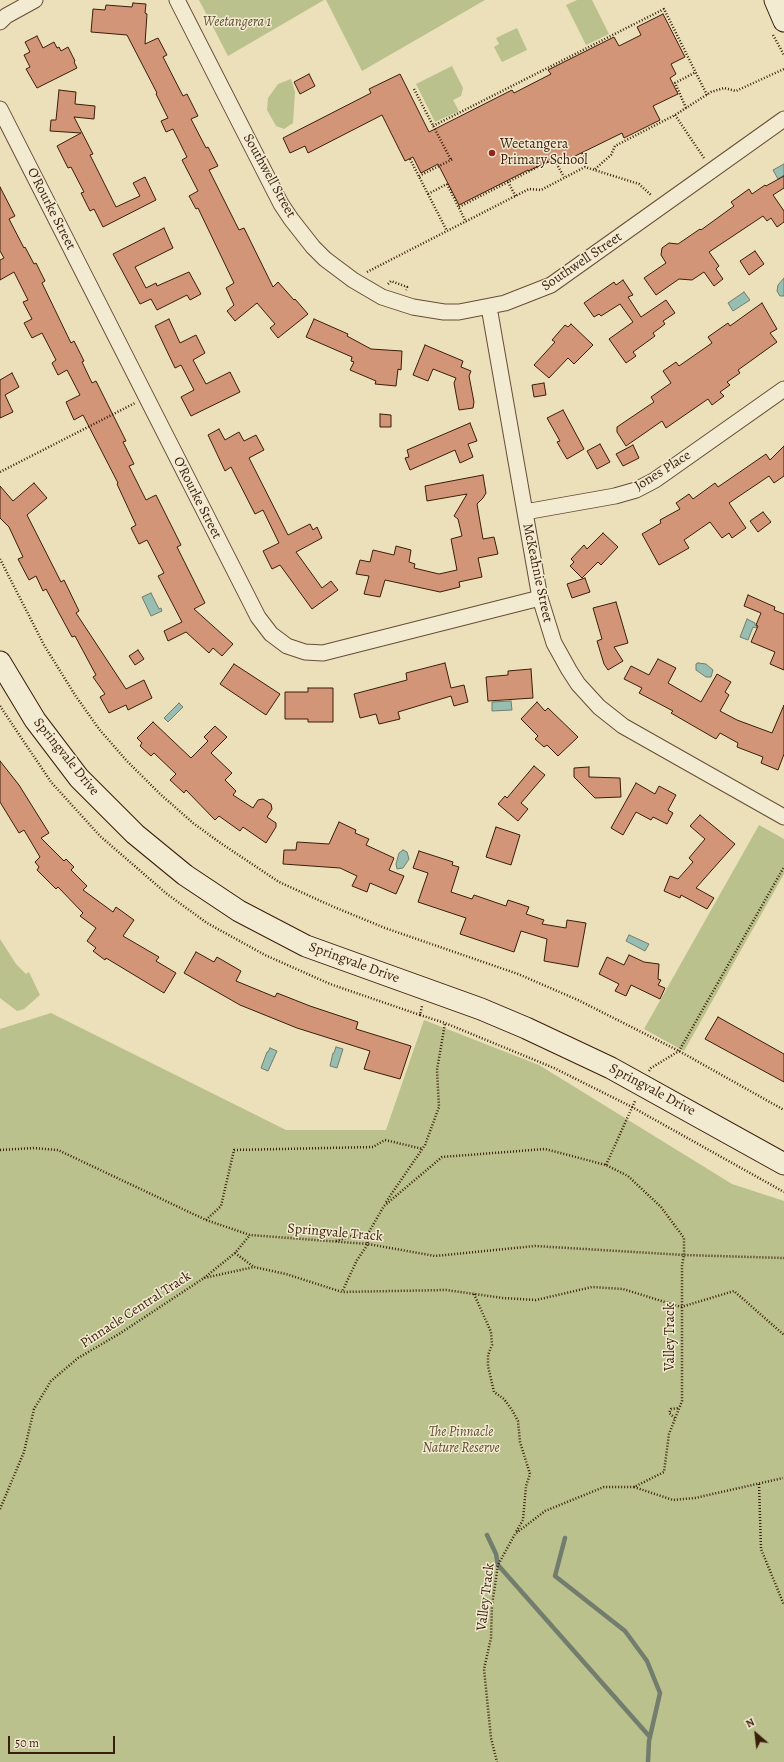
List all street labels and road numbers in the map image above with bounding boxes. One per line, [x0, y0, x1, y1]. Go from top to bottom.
street label: Southwell Street [239, 131, 299, 221]
street label: O'Rourke Street [23, 165, 79, 253]
street label: Southwell Street [539, 229, 625, 295]
street label: Jones Place [632, 447, 694, 495]
street label: O'Rourke Street [169, 454, 225, 542]
street label: McKeahnie Street [518, 522, 556, 624]
street label: Springvale Drive [30, 715, 102, 799]
street label: Springvale Drive [306, 939, 402, 987]
street label: Springvale Drive [606, 1060, 698, 1120]
street label: Springvale Track [287, 1220, 383, 1246]
street label: Pinnacle Central Track [77, 1268, 195, 1352]
street label: Valley Track [663, 1303, 679, 1371]
street label: Valley Track [474, 1562, 498, 1632]

